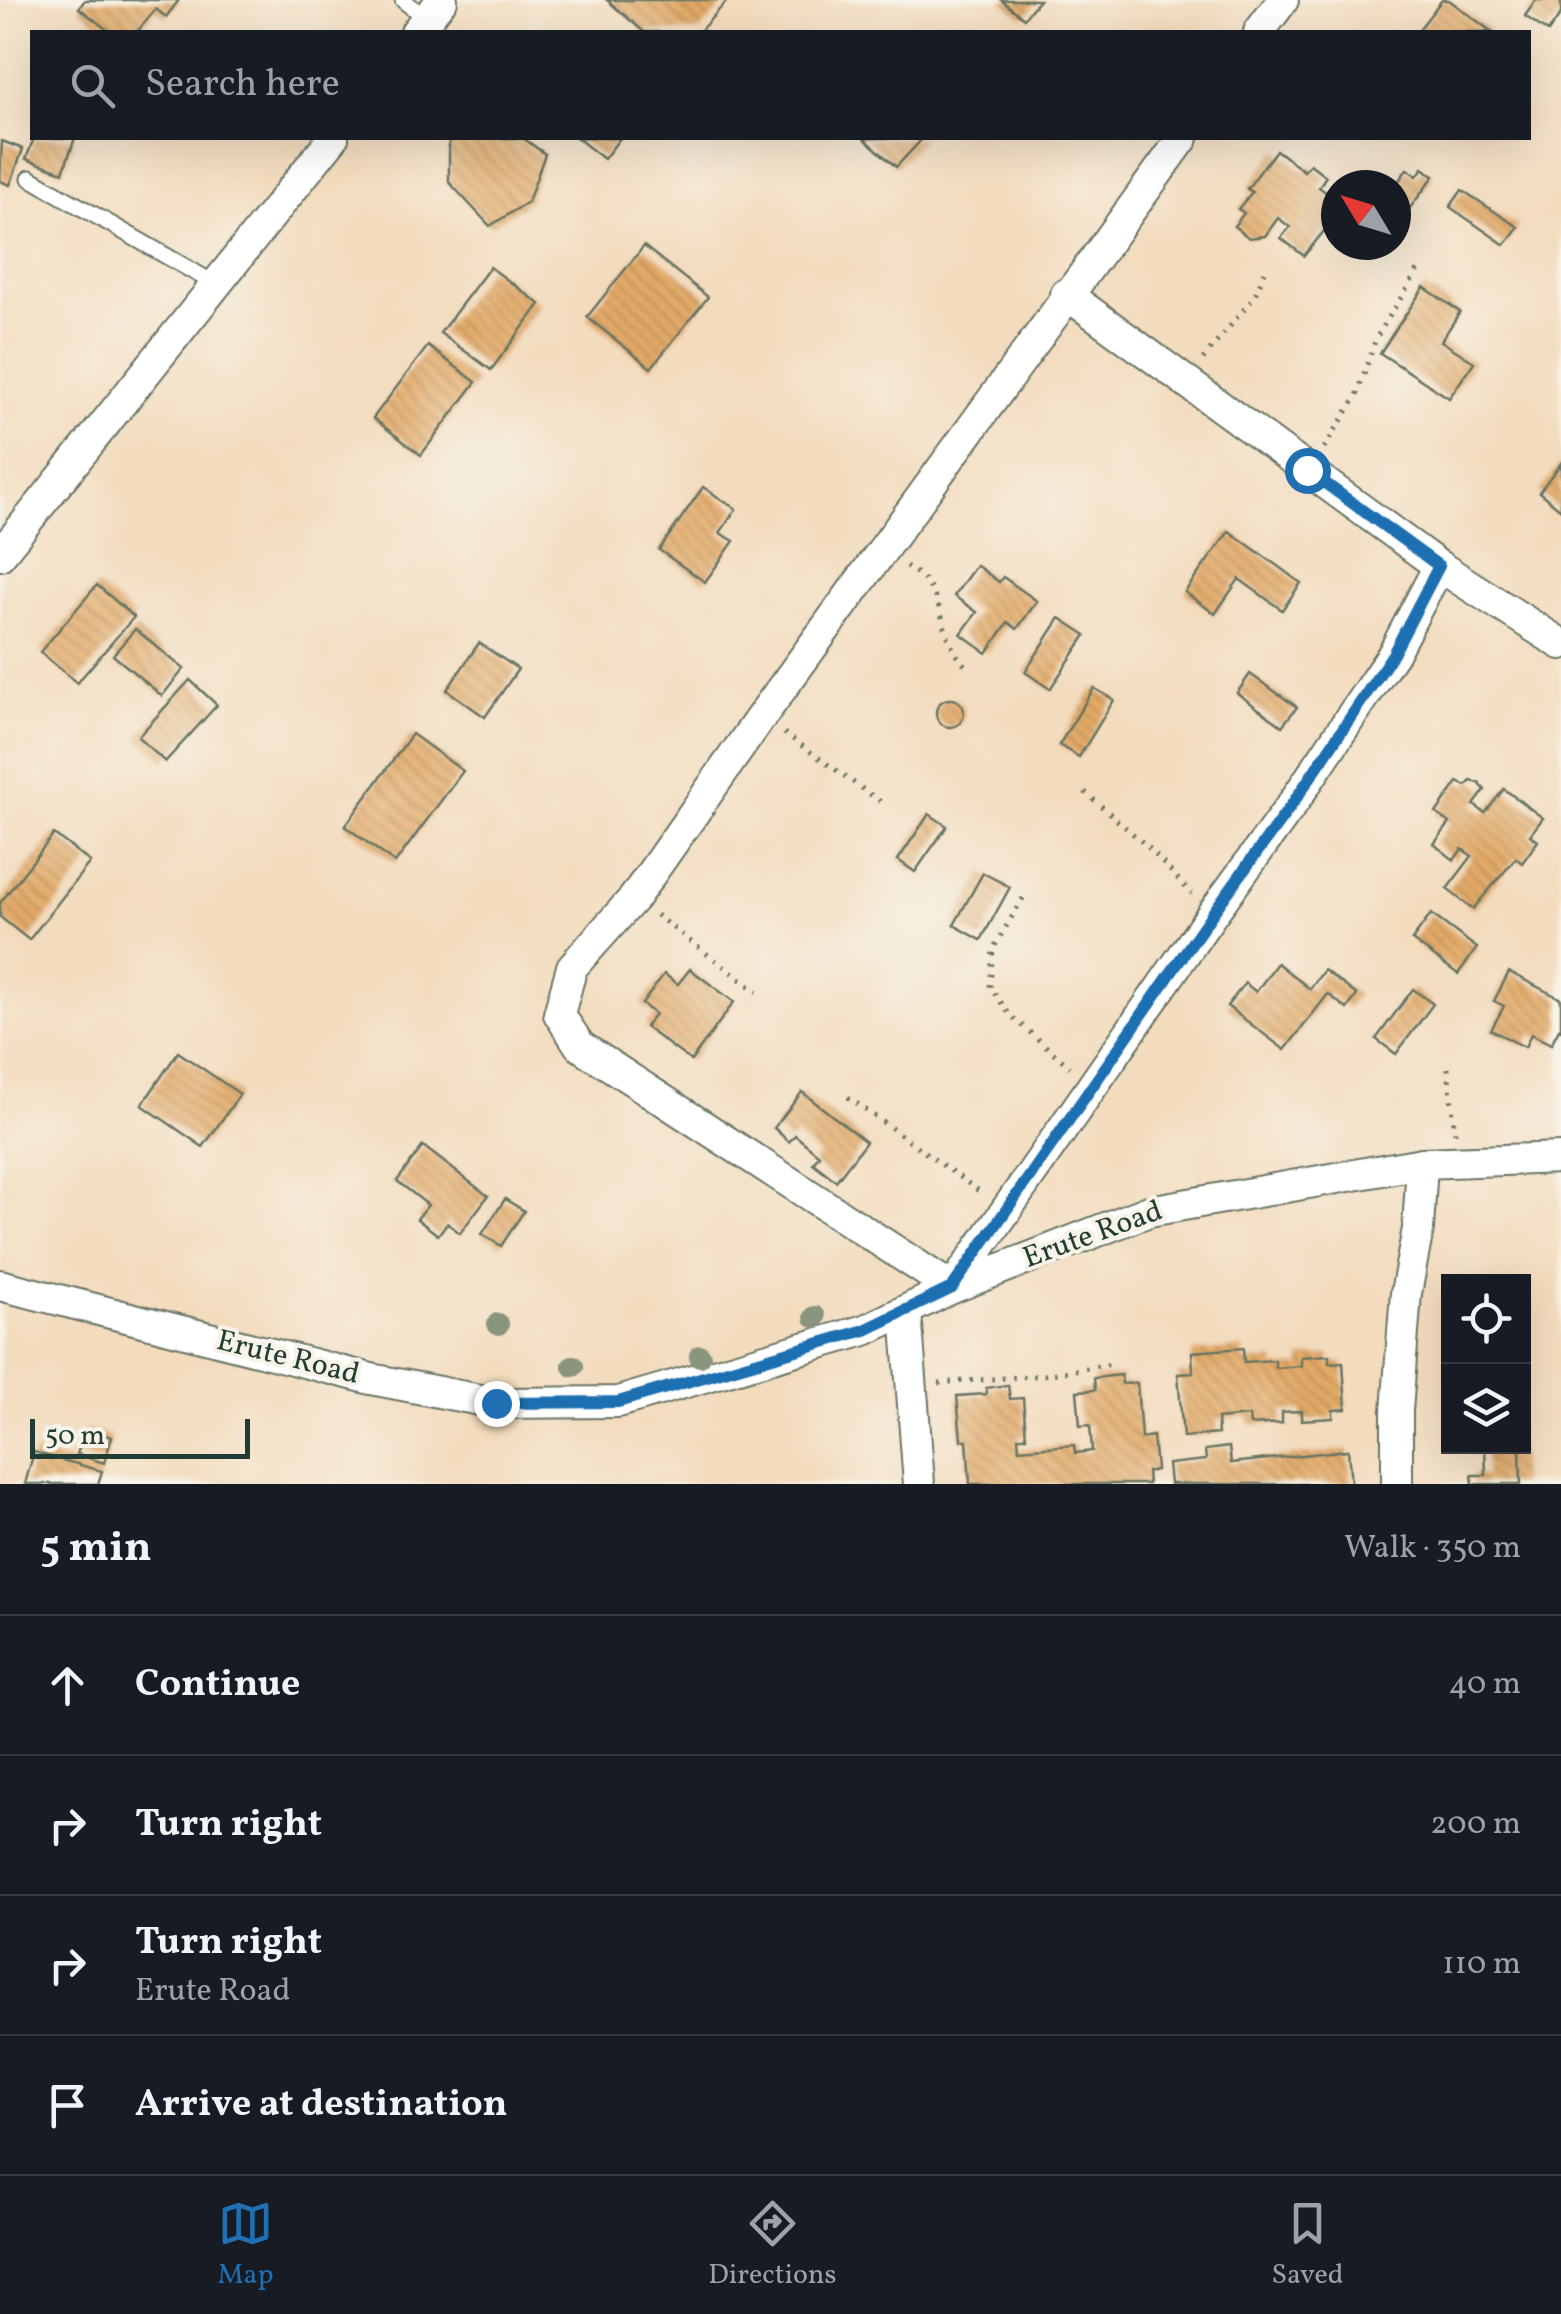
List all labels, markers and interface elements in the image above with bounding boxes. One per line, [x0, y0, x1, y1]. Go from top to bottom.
search box [30, 30, 1531, 140]
icon: search [65, 58, 120, 113]
text: Search here [145, 59, 340, 112]
north arrow [1321, 170, 1411, 260]
route start [1285, 448, 1331, 494]
street label: Erute Road [1017, 1190, 1169, 1280]
map controls [1441, 1274, 1531, 1454]
button: locate [1441, 1274, 1531, 1364]
street label: Erute Road [212, 1320, 364, 1396]
button: layers [1441, 1364, 1531, 1454]
route end [474, 1381, 520, 1427]
scale bar [30, 1414, 250, 1458]
text: 50 m [45, 1417, 105, 1456]
text: 5 min [40, 1520, 152, 1579]
text: Walk · 350 m [1344, 1527, 1521, 1571]
icon: ahead [40, 1658, 95, 1713]
text: Continue [135, 1659, 300, 1712]
text: 40 m [1449, 1663, 1521, 1707]
icon: right [40, 1798, 95, 1853]
text: Turn right [135, 1799, 322, 1852]
text: 200 m [1430, 1803, 1521, 1847]
text: Turn right [135, 1917, 322, 1970]
icon: right [40, 1938, 95, 1993]
text: 110 m [1442, 1943, 1521, 1987]
text: Erute Road [135, 1970, 290, 2014]
icon: arrive [40, 2078, 95, 2133]
text: Arrive at destination [135, 2079, 508, 2132]
tab: Map [217, 2196, 273, 2295]
tab: Directions [708, 2196, 837, 2295]
tab: Saved [1271, 2196, 1344, 2295]

